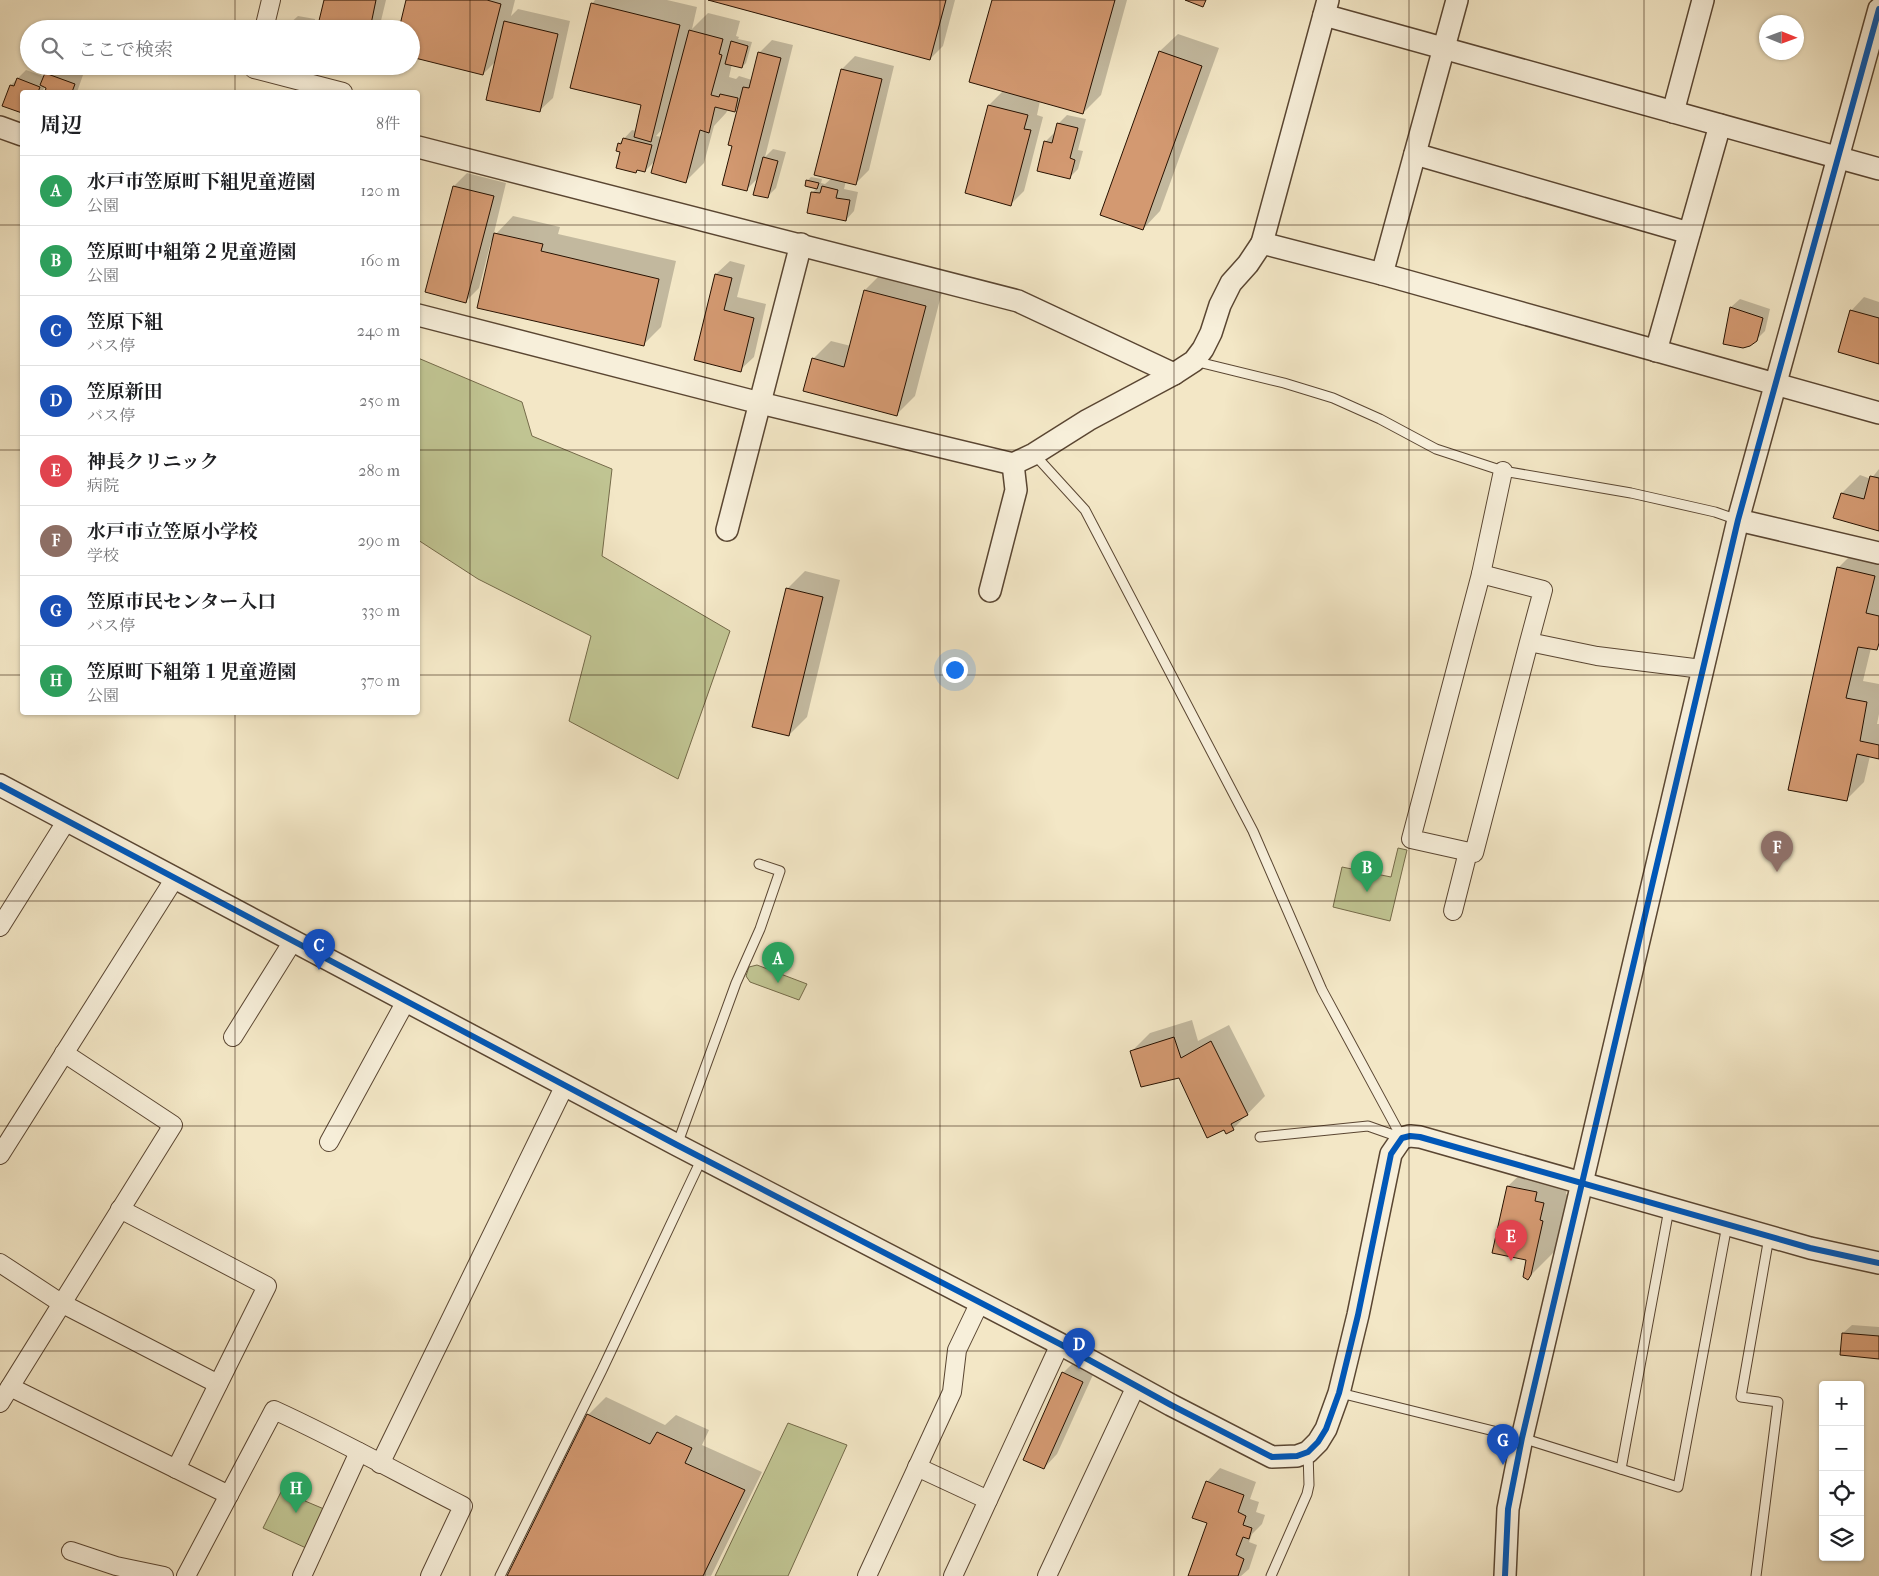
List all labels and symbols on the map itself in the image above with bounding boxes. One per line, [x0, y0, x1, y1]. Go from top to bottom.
north arrow [1759, 15, 1804, 60]
your location [942, 657, 968, 683]
pin: F [1761, 831, 1793, 872]
pin: B [1351, 851, 1383, 892]
pin: C [303, 929, 335, 970]
pin: A [762, 942, 794, 983]
pin: E [1495, 1220, 1527, 1261]
pin: D [1063, 1328, 1095, 1369]
pin: G [1487, 1424, 1519, 1465]
pin: H [280, 1472, 312, 1513]

